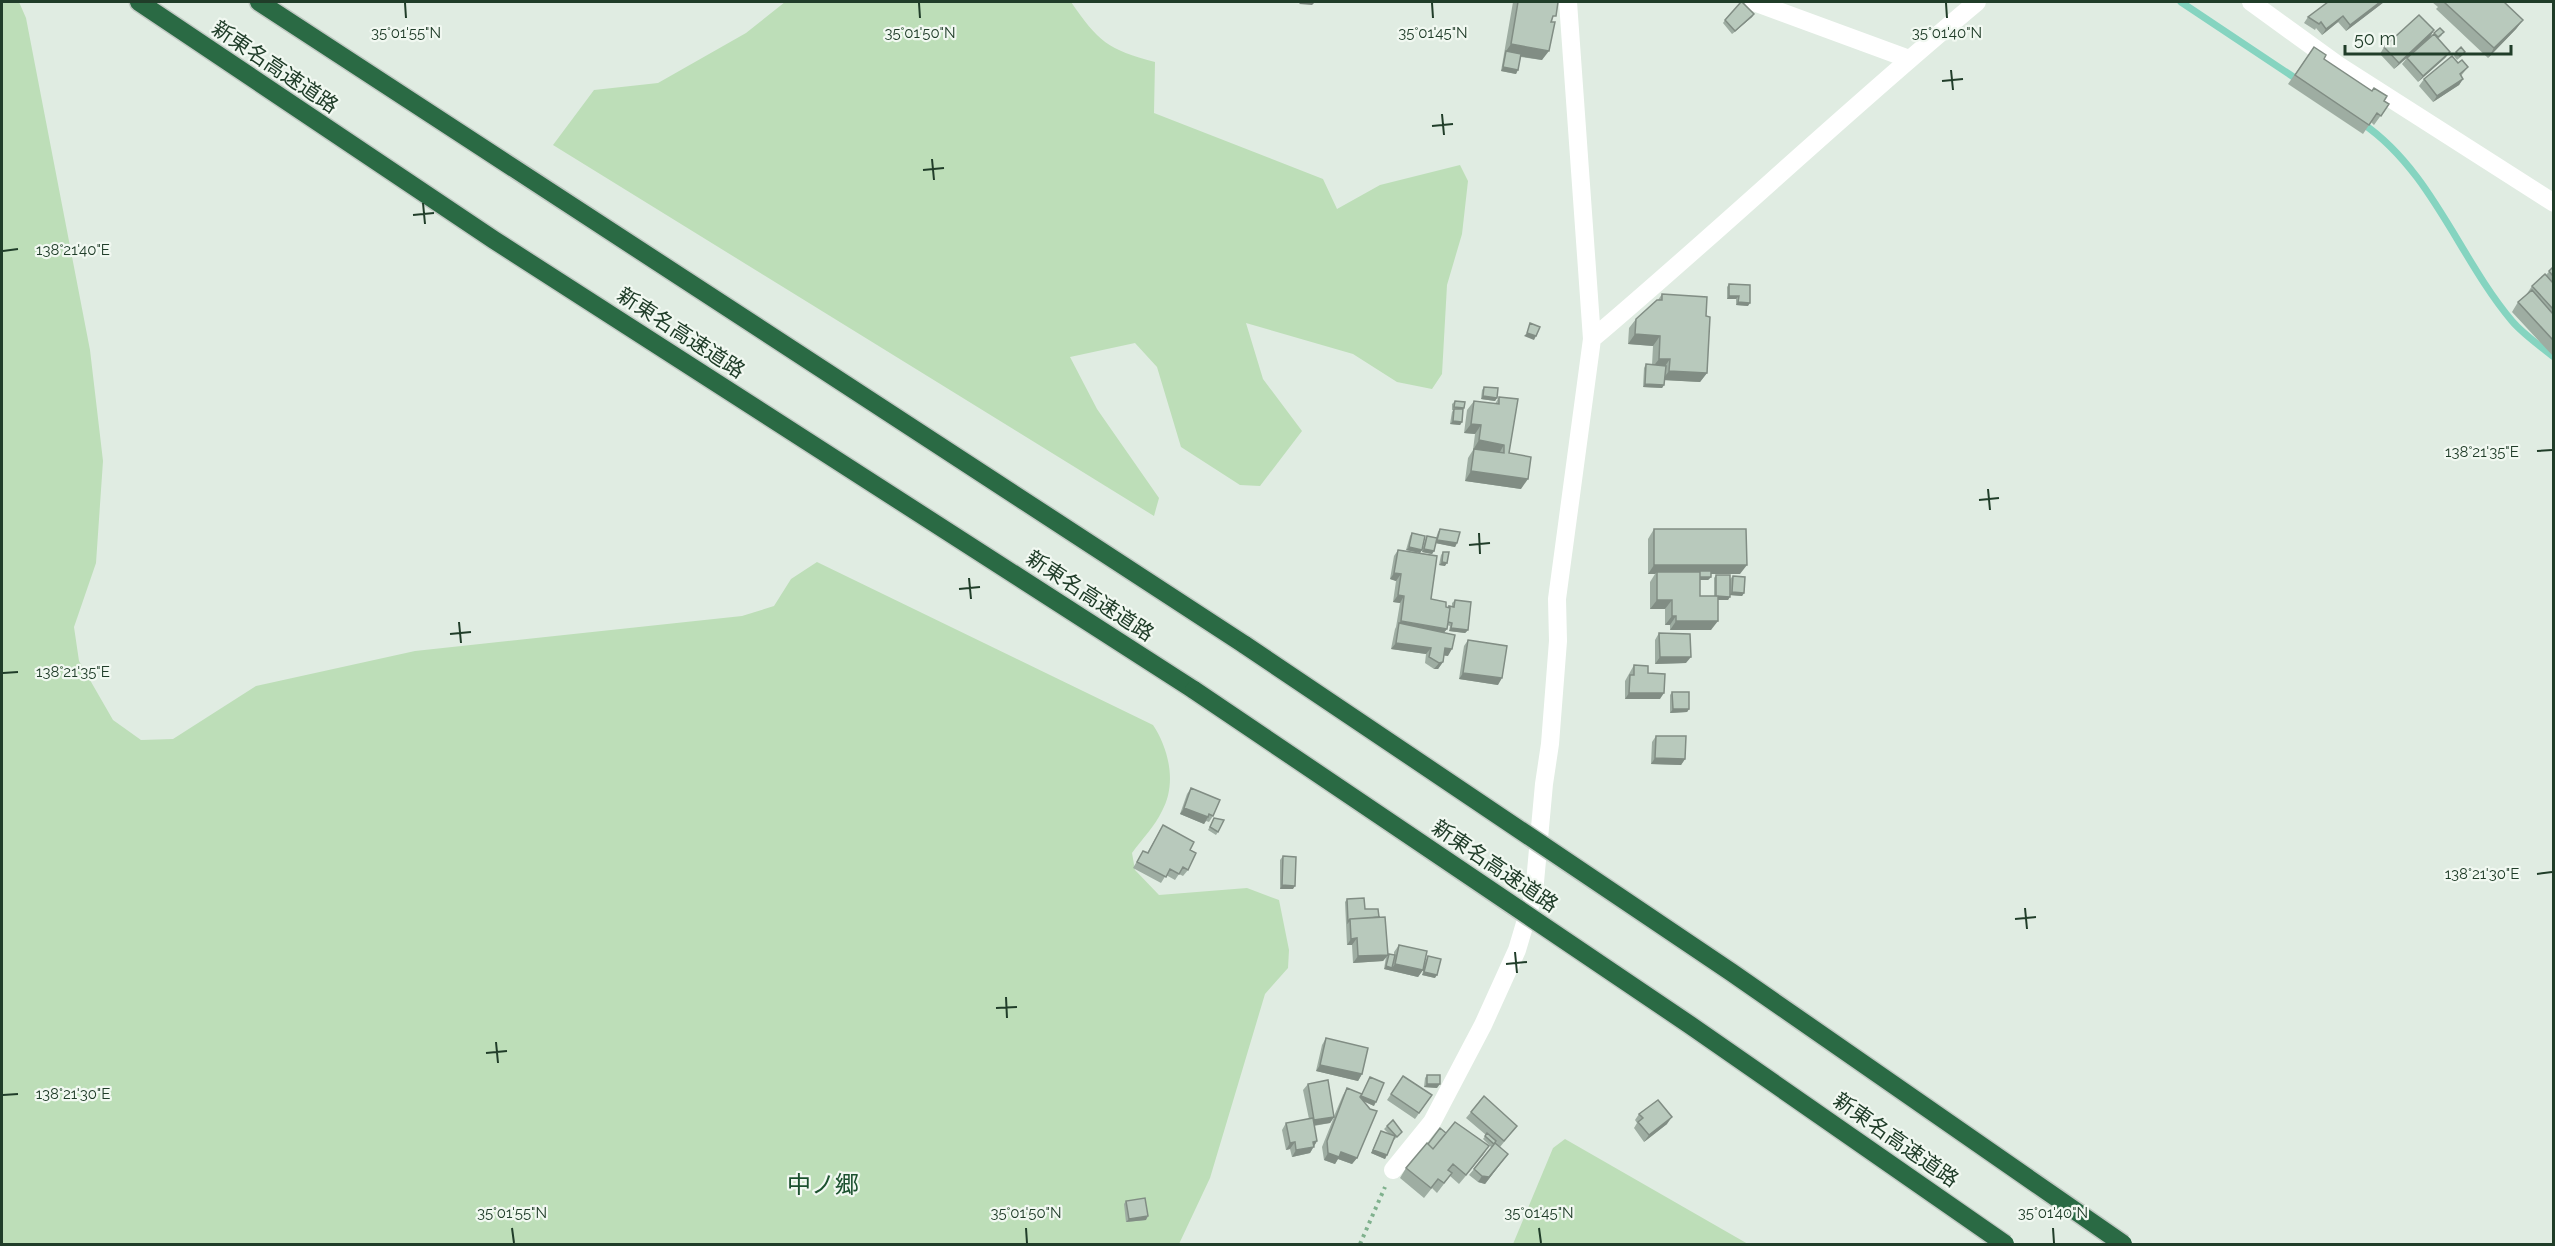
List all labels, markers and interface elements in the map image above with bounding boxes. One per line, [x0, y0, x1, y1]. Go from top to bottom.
street label: 新東名高速道路 [207, 15, 343, 118]
scale bar [2345, 18, 2512, 56]
text: 35°01'55"N [371, 24, 441, 42]
text: 35°01'50"N [884, 24, 956, 42]
text: 35°01'45"N [1398, 24, 1468, 42]
text: 35°01'40"N [1912, 24, 1982, 42]
text: 50 m [2354, 28, 2396, 49]
text: 138°21'40"E [36, 241, 110, 259]
street label: 新東名高速道路 [613, 282, 750, 383]
text: 138°21'35"E [2445, 443, 2519, 461]
street label: 新東名高速道路 [1022, 545, 1159, 646]
text: 138°21'35"E [36, 663, 110, 681]
street label: 新東名高速道路 [1427, 814, 1563, 917]
text: 138°21'30"E [2445, 865, 2519, 883]
text: 138°21'30"E [36, 1085, 110, 1103]
street label: 新東名高速道路 [1829, 1087, 1964, 1192]
district label: 中ノ郷 [787, 1170, 859, 1199]
text: 35°01'55"N [477, 1204, 547, 1222]
text: 35°01'50"N [990, 1204, 1062, 1222]
text: 35°01'45"N [1504, 1204, 1574, 1222]
text: 35°01'40"N [2018, 1204, 2088, 1222]

